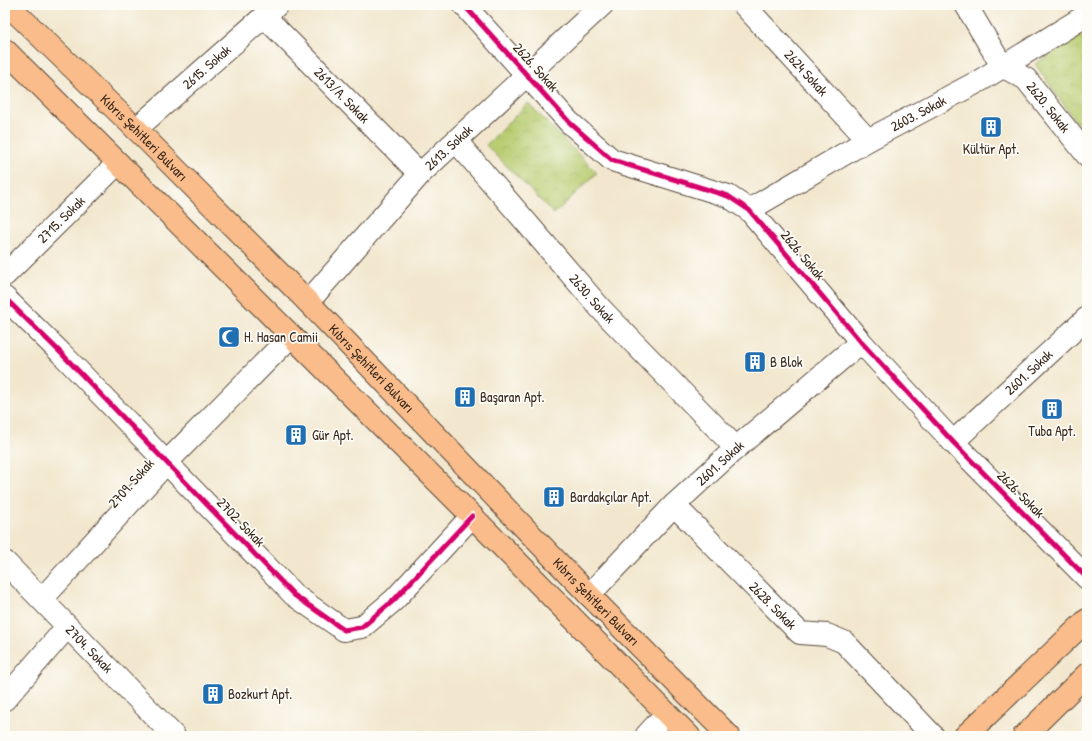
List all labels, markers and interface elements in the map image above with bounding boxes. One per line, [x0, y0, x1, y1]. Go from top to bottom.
street label: 2626. Sokak [509, 38, 564, 95]
street label: 2615. Sokak [178, 40, 235, 93]
street label: 2624 Sokak [781, 45, 833, 100]
street label: 2613/A. Sokak [310, 62, 374, 127]
street label: 2620. Sokak [1023, 77, 1075, 136]
street label: Kıbrıs Şehitleri Bulvarı [96, 90, 192, 185]
street label: 2603. Sokak [887, 90, 949, 135]
building icon: Kültür Apt. [978, 114, 1004, 140]
street label: 2613. Sokak [420, 120, 476, 174]
place label: Kültür Apt. [963, 139, 1019, 159]
street label: 2715. Sokak [33, 191, 89, 247]
street label: 2626. Sokak [777, 226, 830, 284]
street label: 2630. Sokak [565, 269, 620, 327]
street label: Kıbrıs Şehitleri Bulvarı [325, 319, 419, 417]
mosque icon: H. Hasan Camii [216, 324, 242, 350]
place label: H. Hasan Camii [244, 327, 318, 346]
street label: 2601. Sokak [1000, 345, 1056, 399]
building icon: B Blok [742, 349, 768, 375]
place label: B Blok [770, 352, 803, 371]
building icon: Başaran Apt. [452, 384, 478, 410]
place label: Başaran Apt. [480, 387, 545, 407]
building icon: Tuba Apt. [1039, 396, 1065, 422]
place label: Tuba Apt. [1028, 421, 1076, 441]
building icon: Gür Apt. [283, 422, 309, 448]
place label: Gür Apt. [312, 425, 354, 445]
street label: 2601. Sokak [691, 435, 748, 489]
street label: 2709. Sokak [103, 454, 158, 511]
street label: 2626. Sokak [994, 466, 1049, 522]
building icon: Bardakçılar Apt. [541, 484, 567, 510]
place label: Bardakçılar Apt. [570, 487, 652, 507]
street label: 2702. Sokak [213, 493, 270, 551]
street label: Kıbrıs Şehitleri Bulvarı [549, 553, 644, 650]
street label: 2628. Sokak [745, 577, 801, 633]
street label: 2704. Sokak [62, 620, 118, 677]
building icon: Bozkurt Apt. [200, 681, 226, 707]
place label: Bozkurt Apt. [228, 684, 292, 704]

